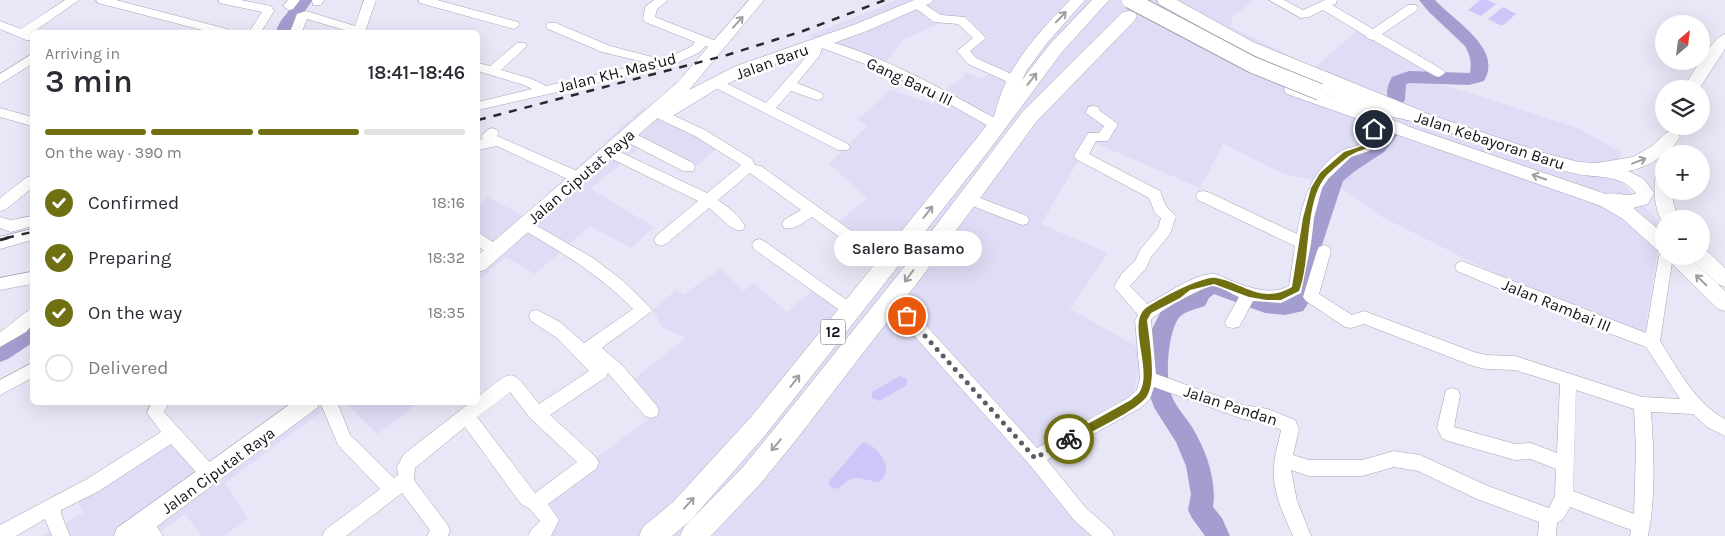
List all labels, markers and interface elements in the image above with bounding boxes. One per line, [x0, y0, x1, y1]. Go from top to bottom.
one-way arrow [1055, 11, 1067, 24]
one-way arrow [732, 15, 744, 28]
north arrow [1655, 15, 1710, 70]
map controls [1655, 15, 1710, 265]
street label: Jalan Baru [733, 40, 811, 83]
text: Arriving in [45, 44, 120, 63]
street label: Jalan KH. Mas'ud [556, 49, 678, 96]
street label: Gang Baru III [864, 53, 956, 110]
text: 18:41–18:46 [368, 62, 465, 84]
text: 3 min [45, 63, 133, 100]
one-way arrow [1026, 73, 1037, 86]
button: layers [1655, 80, 1710, 135]
street label: Jalan Kebayoran Baru [1412, 107, 1567, 174]
pin [1353, 108, 1395, 150]
icon: home [1360, 115, 1388, 143]
street label: Jalan Ciputat Raya [524, 125, 639, 228]
text: On the way · 390 m [45, 143, 182, 162]
button: + [1655, 145, 1710, 200]
one-way arrow [1631, 156, 1646, 166]
one-way arrow [1531, 172, 1547, 181]
icon: check [45, 189, 73, 217]
text: Confirmed [88, 192, 179, 214]
text: 18:16 [432, 193, 465, 212]
one-way arrow [923, 206, 934, 219]
button: − [1655, 210, 1710, 265]
callout: Salero Basamo [833, 231, 981, 266]
text: Salero Basamo [852, 239, 964, 258]
icon: check [45, 244, 73, 272]
text: Preparing [88, 247, 171, 269]
text: 18:32 [427, 248, 465, 267]
one-way arrow [904, 269, 914, 283]
one-way arrow [1694, 274, 1707, 286]
street label: Jalan Rambai III [1500, 275, 1614, 336]
pin [886, 295, 928, 337]
icon: check [45, 299, 73, 327]
text: On the way [88, 302, 182, 324]
icon: bag [893, 302, 921, 330]
text: 18:35 [428, 303, 465, 322]
road number: 12 [820, 320, 846, 344]
text: Delivered [88, 357, 168, 379]
one-way arrow [789, 374, 800, 387]
street label: Jalan Pandan [1182, 381, 1280, 430]
courier [1044, 414, 1094, 464]
street label: Jalan Ciputat Raya [158, 423, 279, 518]
icon: bike [1055, 425, 1083, 453]
one-way arrow [771, 439, 782, 452]
one-way arrow [683, 497, 694, 510]

